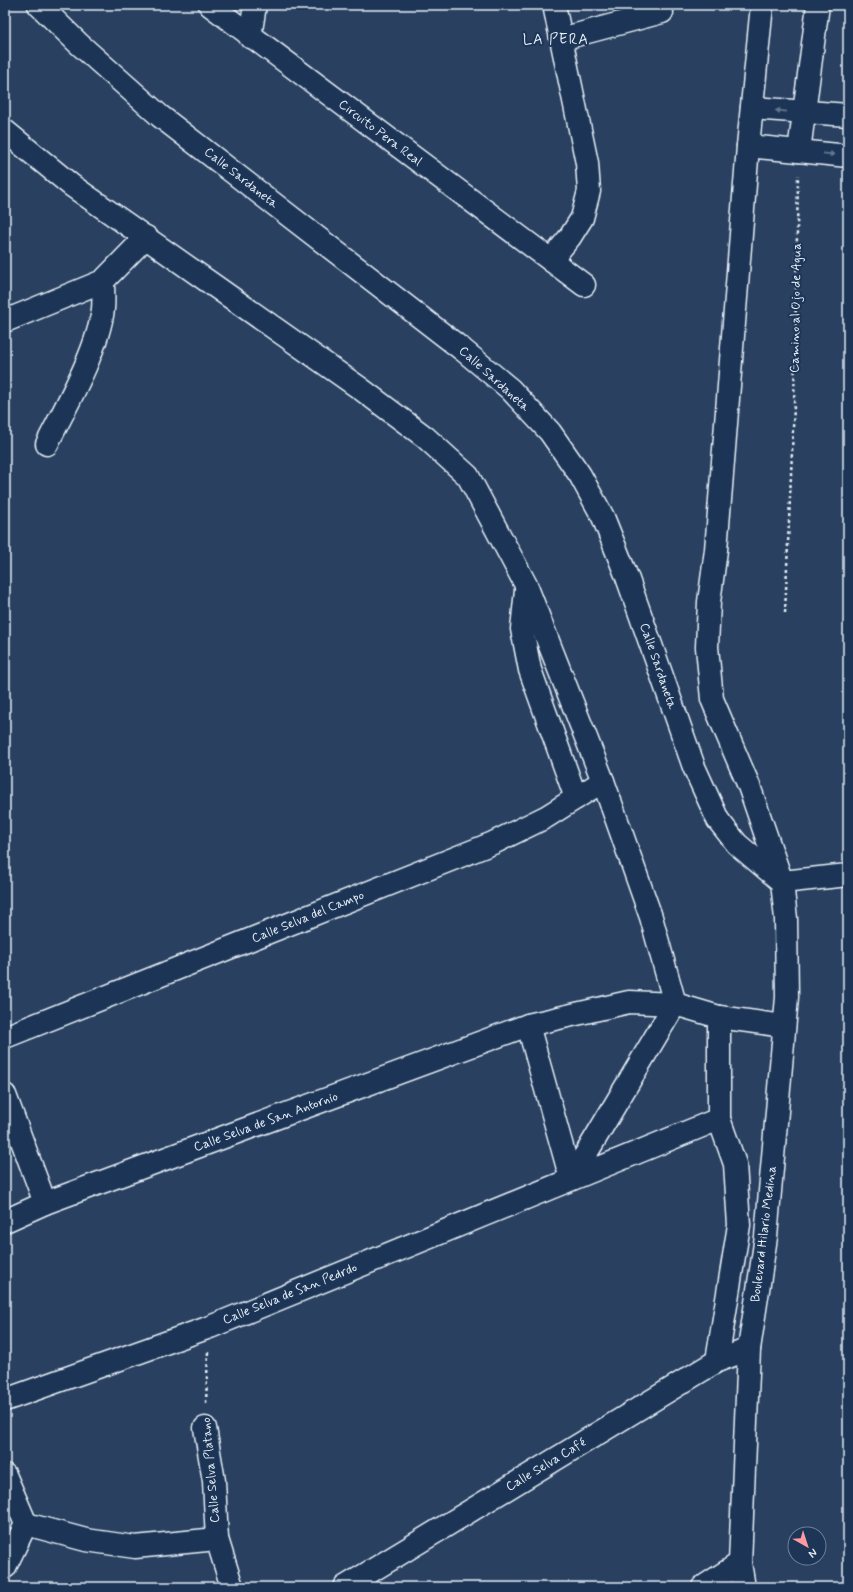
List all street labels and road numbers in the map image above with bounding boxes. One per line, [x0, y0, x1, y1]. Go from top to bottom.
street label: Circuito Pera Real [335, 96, 425, 170]
street label: Calle Sardaneta [200, 144, 282, 212]
street label: Camino al Ojo de Agua [786, 243, 806, 373]
street label: Calle Sardaneta [455, 343, 533, 416]
street label: Calle Sardaneta [635, 621, 681, 711]
street label: Calle Selva del Campo [249, 887, 367, 947]
street label: Calle Selva de San Antornio [192, 1088, 341, 1156]
street label: Boulevard Hilario Medina [747, 1164, 781, 1303]
street label: Calle Selva de San Pedrdo [220, 1259, 360, 1329]
street label: Calle Selva Platano [198, 1416, 224, 1524]
street label: Calle Selva Café [503, 1434, 589, 1496]

